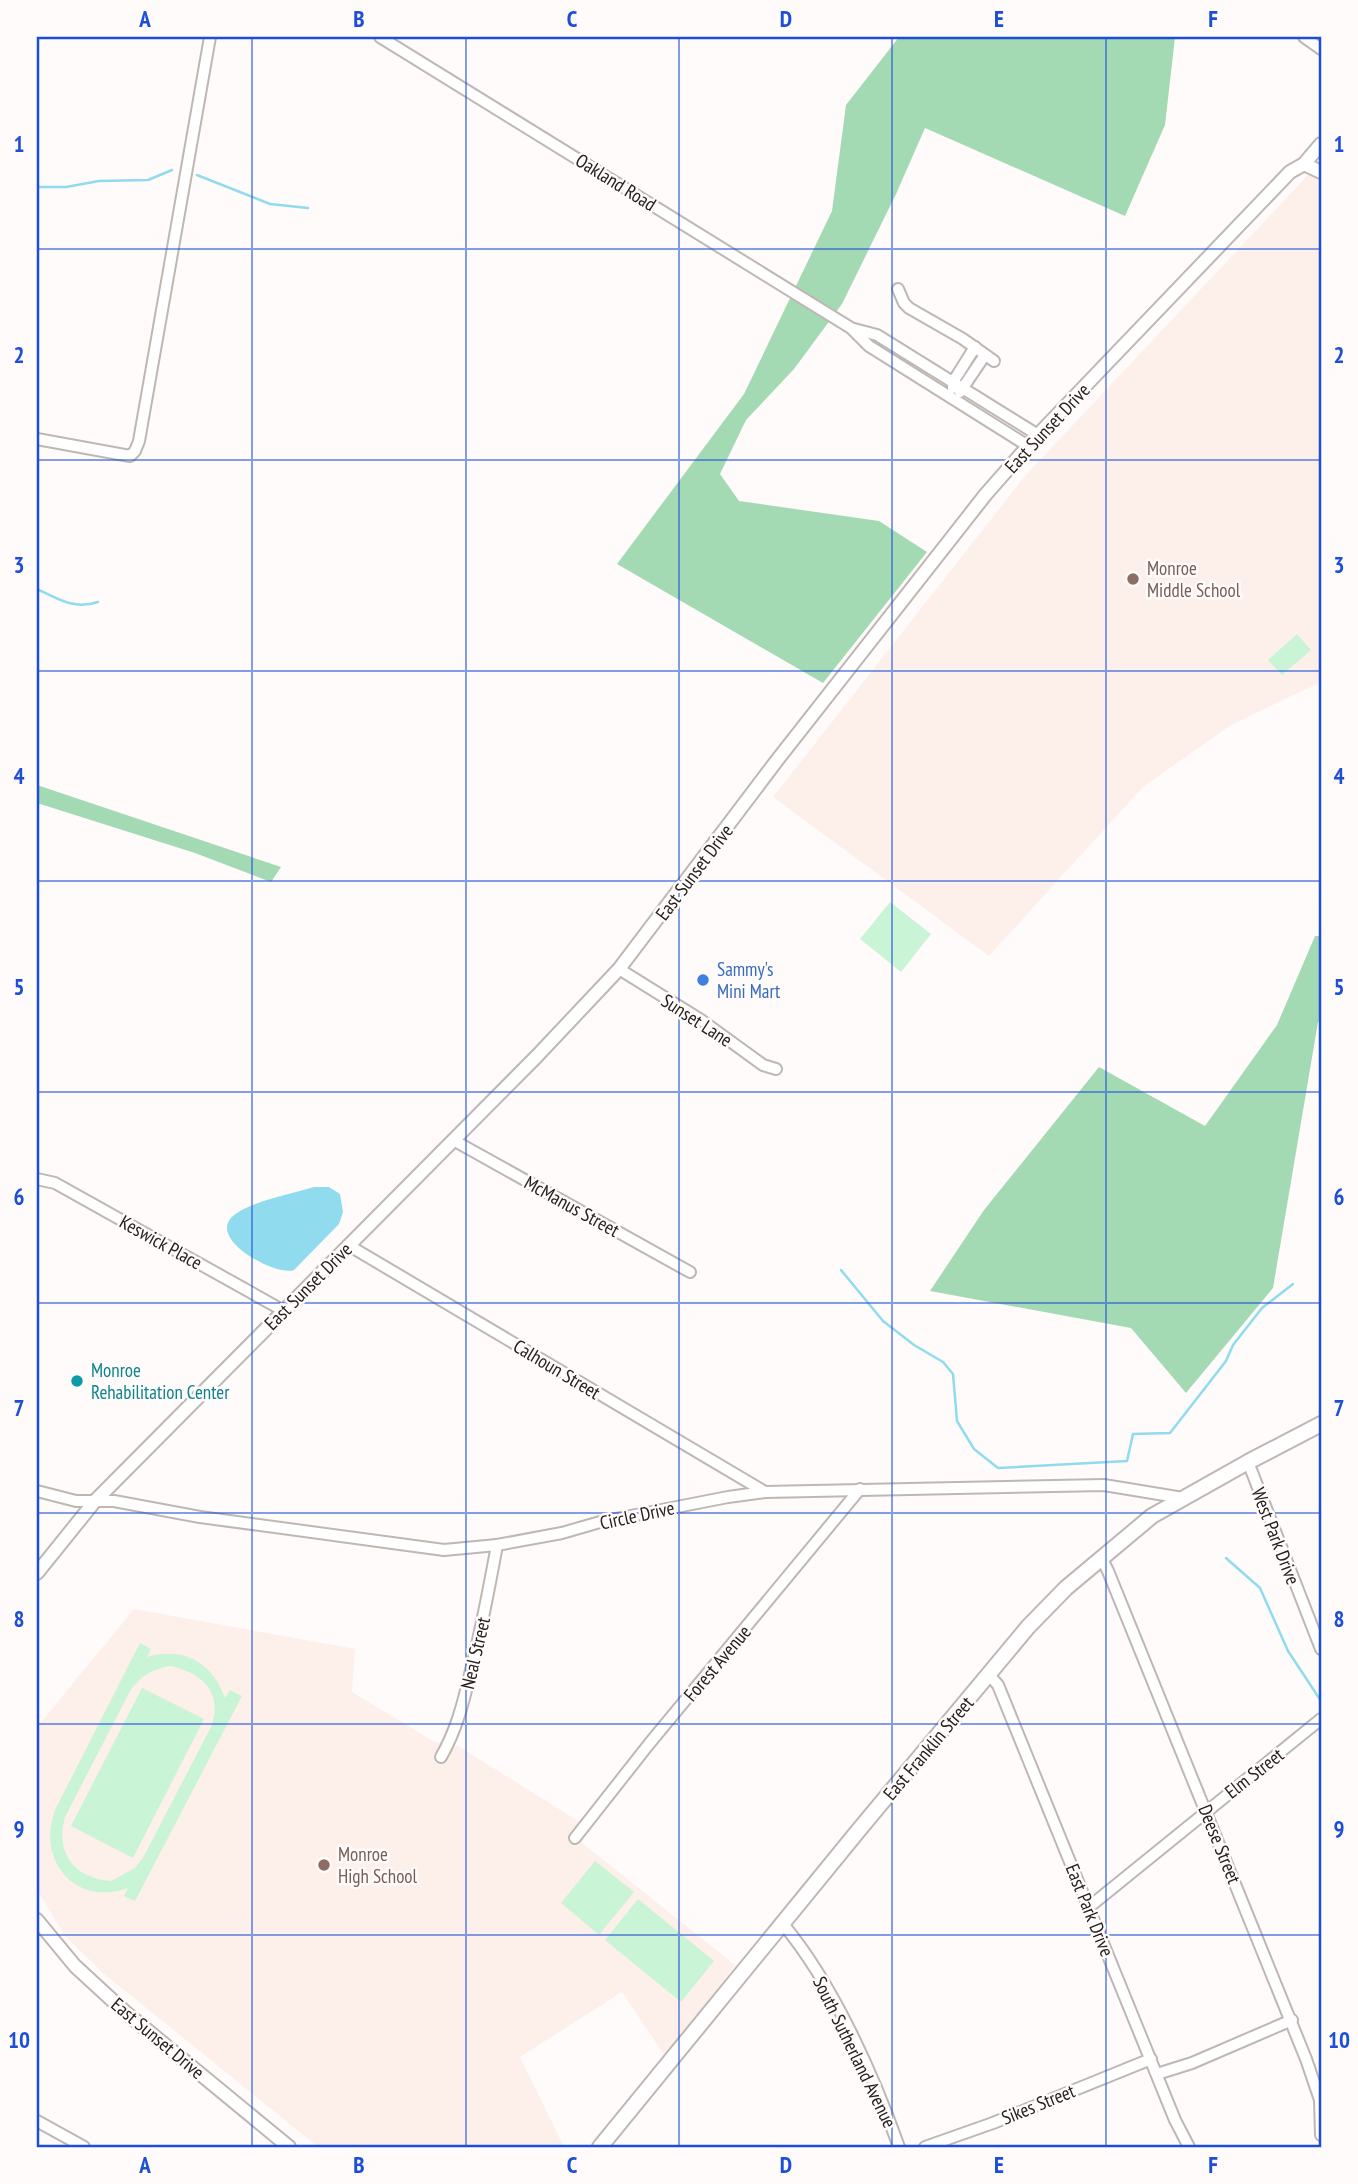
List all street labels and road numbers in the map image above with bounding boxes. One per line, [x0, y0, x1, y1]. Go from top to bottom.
street label: Oakland Road [571, 148, 661, 216]
street label: East Sunset Drive [999, 378, 1095, 478]
street label: East Sunset Drive [650, 819, 738, 925]
street label: Sunset Lane [657, 988, 737, 1052]
street label: McManus Street [520, 1170, 624, 1242]
street label: Keswick Place [115, 1209, 207, 1275]
street label: East Sunset Drive [259, 1237, 357, 1335]
street label: Calhoun Street [509, 1334, 605, 1405]
street label: West Park Drive [1247, 1484, 1306, 1588]
street label: Circle Drive [598, 1495, 677, 1535]
street label: Neal Street [455, 1614, 495, 1691]
street label: Forest Avenue [678, 1620, 756, 1706]
street label: East Franklin Street [878, 1691, 979, 1805]
street label: Elm Street [1220, 1742, 1289, 1803]
street label: Deese Street [1193, 1801, 1247, 1888]
street label: East Park Drive [1061, 1860, 1119, 1960]
street label: South Sutherland Avenue [808, 1972, 902, 2132]
street label: East Sunset Drive [107, 1992, 210, 2084]
street label: Sikes Street [998, 2078, 1079, 2130]

